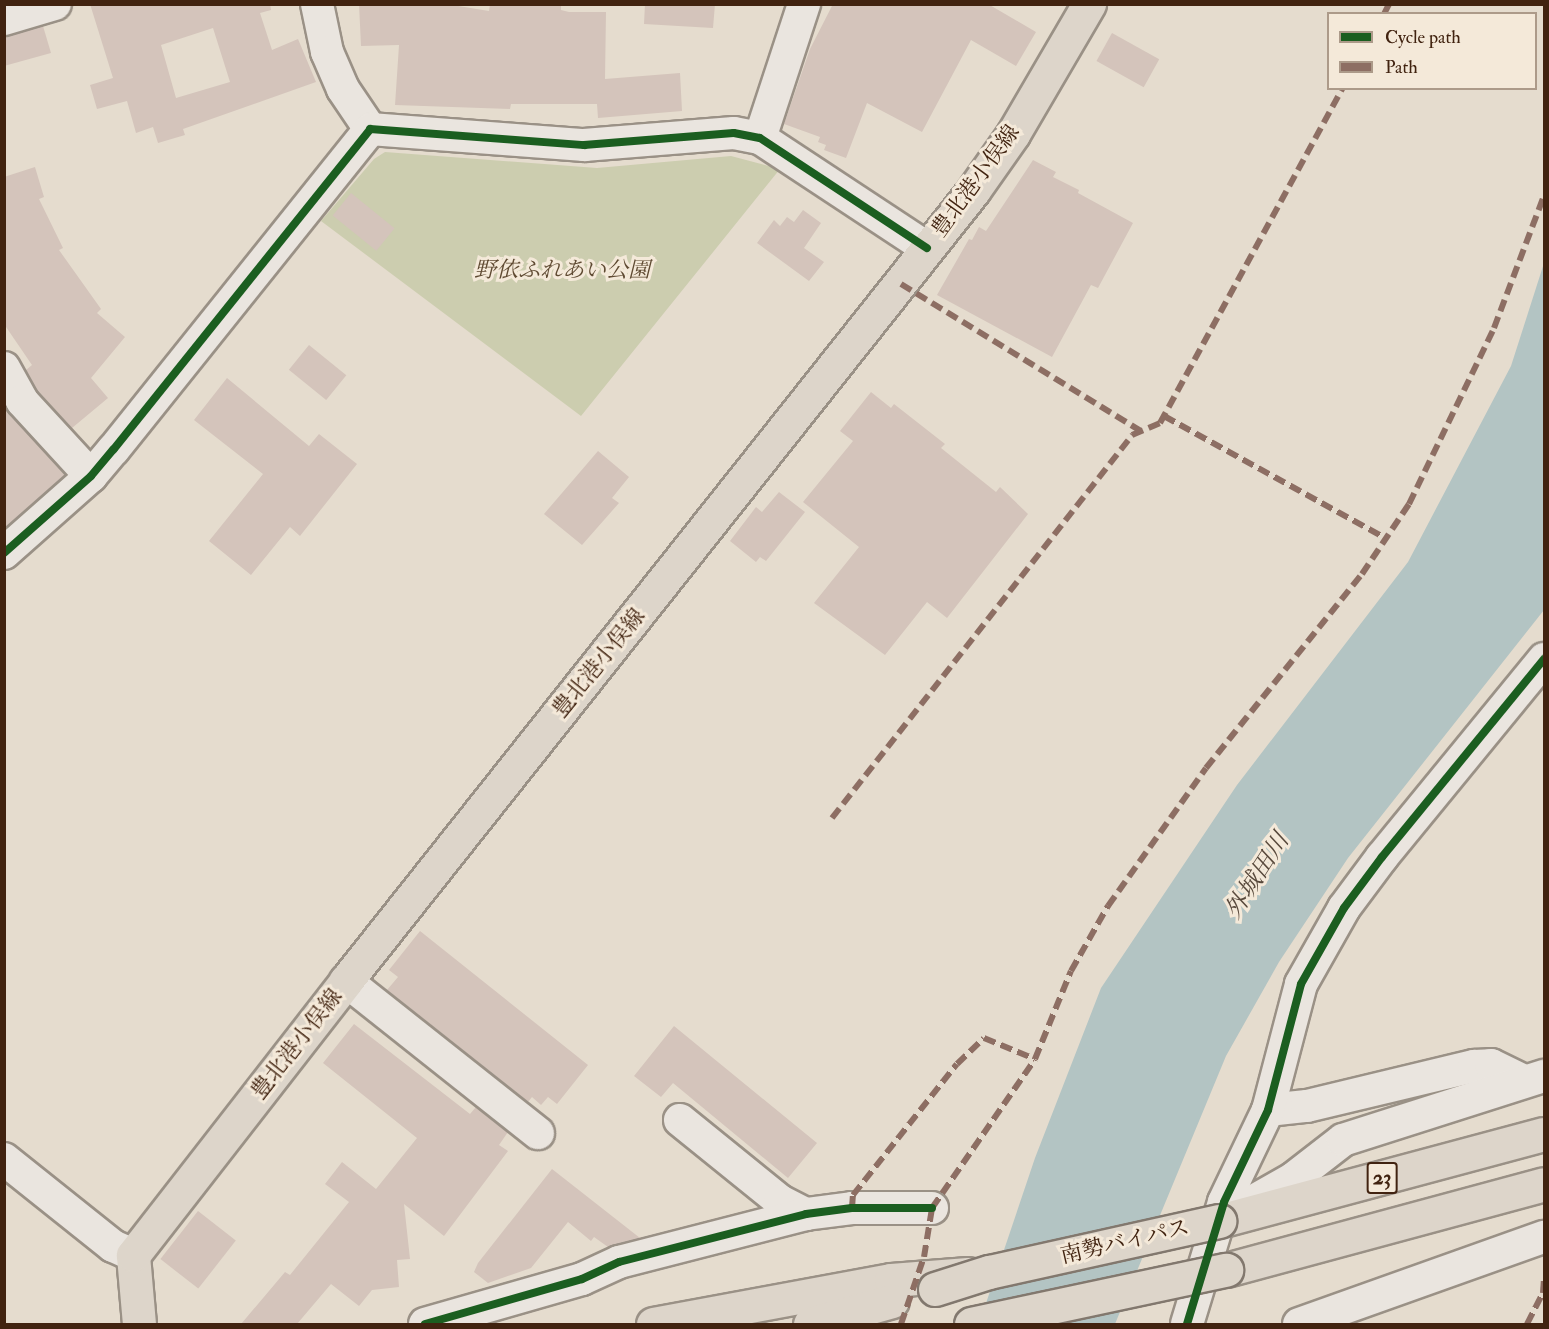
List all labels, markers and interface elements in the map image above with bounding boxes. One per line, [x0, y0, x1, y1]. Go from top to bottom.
legend [1327, 12, 1537, 90]
text: Cycle path [1385, 26, 1461, 49]
text: Path [1385, 56, 1418, 79]
street label: 豊北港小俣線 [927, 120, 1025, 242]
park label: 野依ふれあい公園 [474, 258, 650, 284]
street label: 豊北港小俣線 [547, 603, 651, 723]
water label: 外城田川 [1219, 828, 1295, 924]
street label: 豊北港小俣線 [246, 984, 348, 1104]
road number: 23 [1366, 1160, 1398, 1196]
street label: 南勢バイパス [1058, 1214, 1192, 1270]

